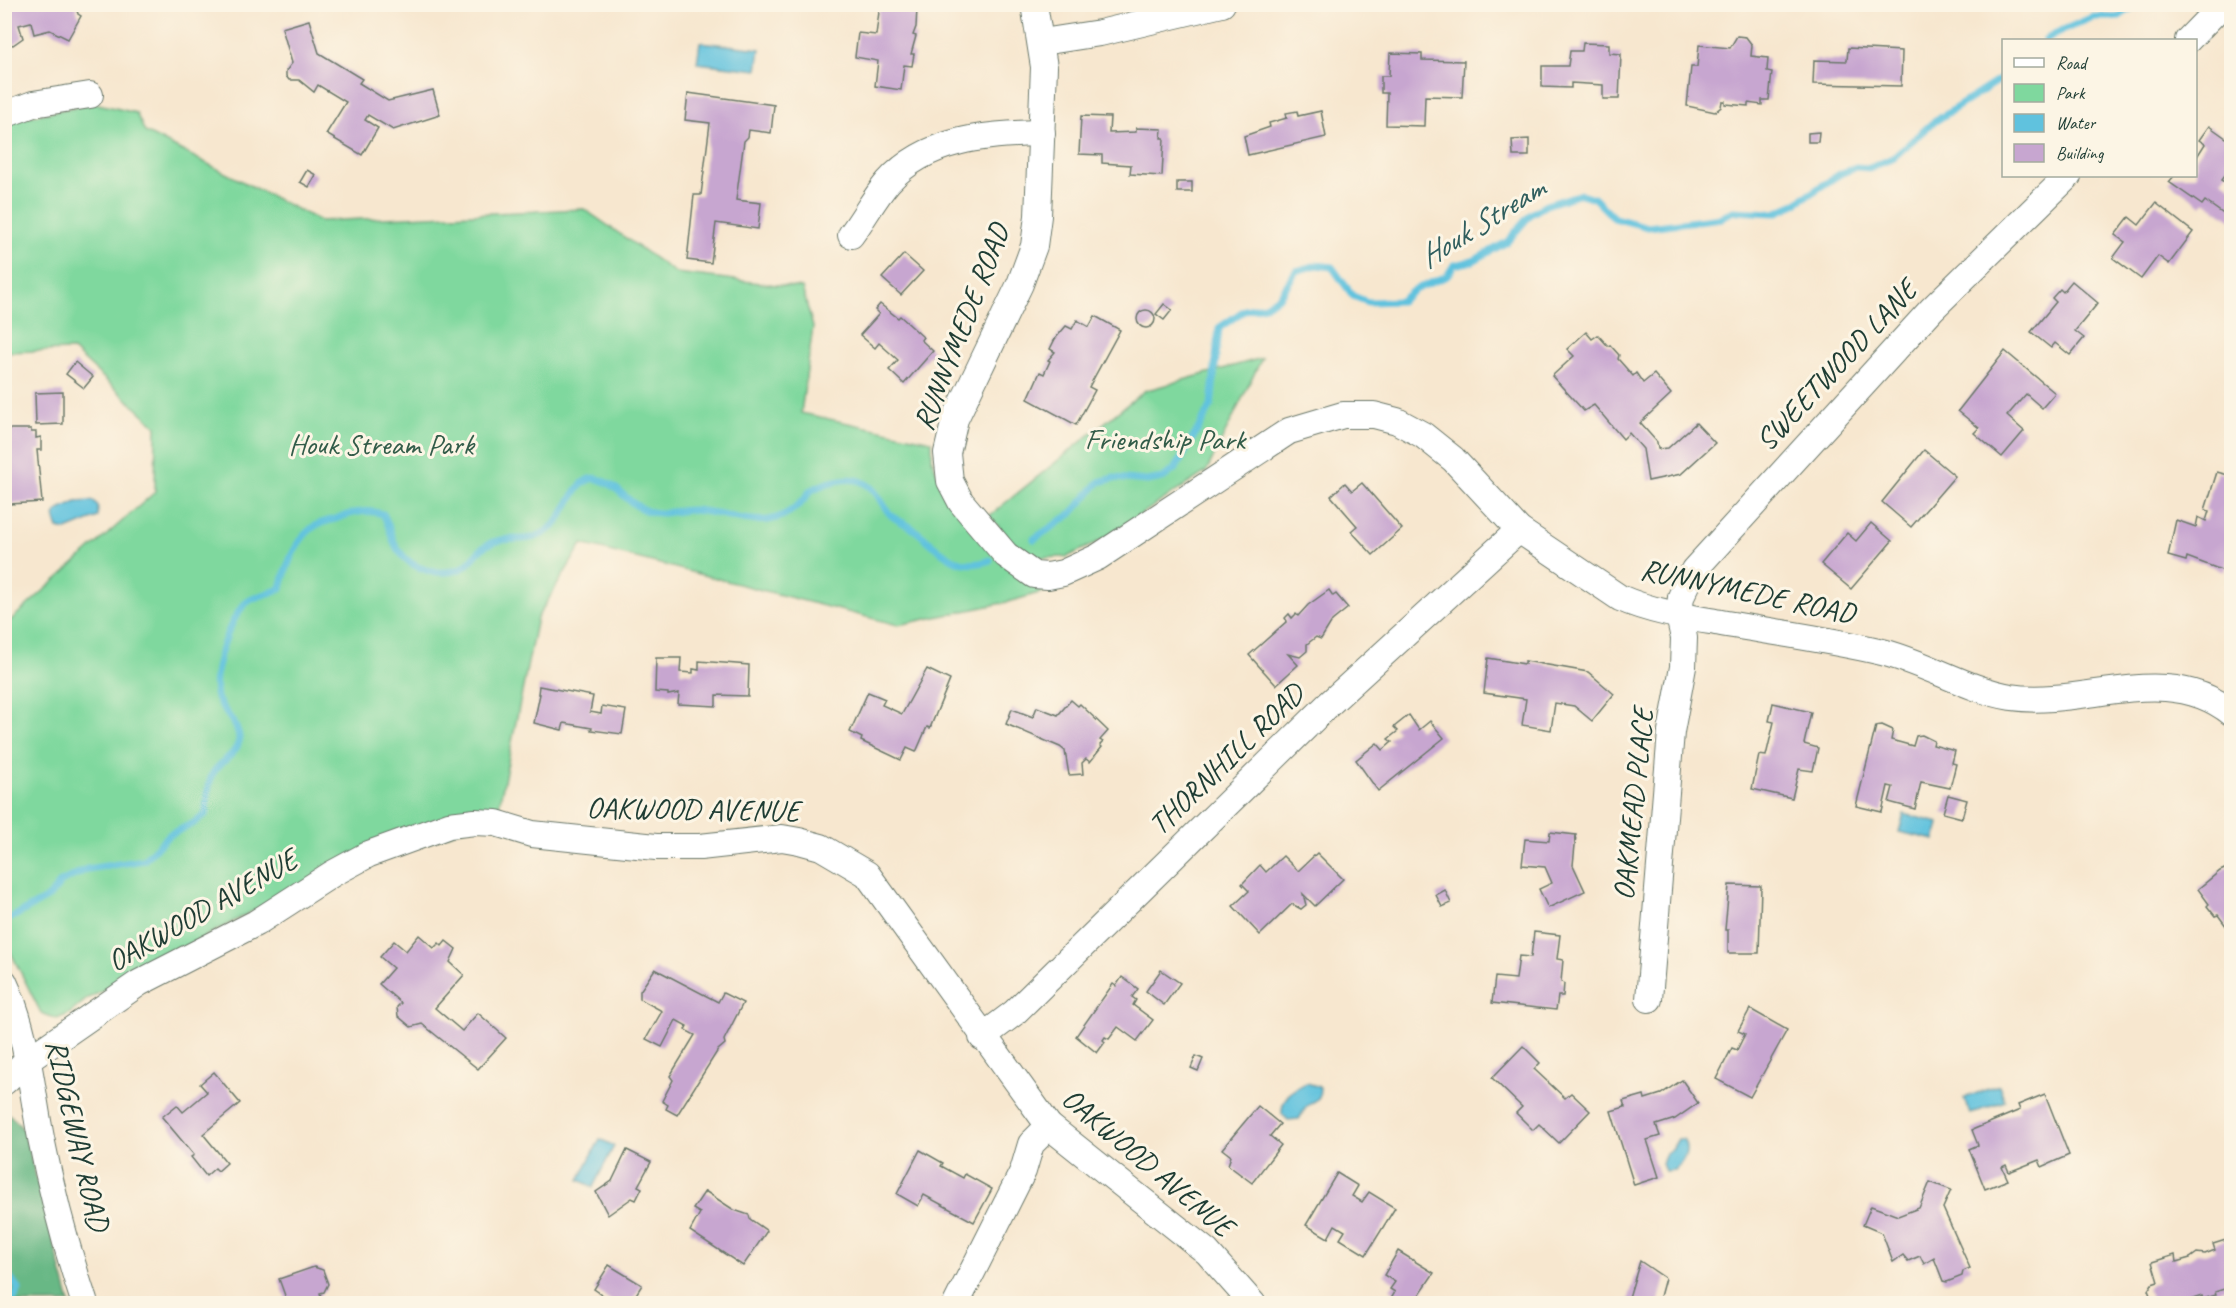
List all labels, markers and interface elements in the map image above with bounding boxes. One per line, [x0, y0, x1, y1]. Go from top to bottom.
legend [2002, 39, 2197, 177]
text: Road [2056, 52, 2089, 74]
text: Park [2056, 82, 2086, 104]
text: Water [2056, 112, 2097, 134]
text: Building [2056, 142, 2105, 164]
water label: Houk Stream [1411, 166, 1554, 277]
street label: RUNNYMEDE ROAD [904, 216, 1019, 436]
street label: SWEETWOOD LANE [1747, 269, 1927, 459]
park label: Friendship Park [1085, 420, 1247, 458]
park label: Houk Stream Park [288, 425, 476, 463]
street label: RUNNYMEDE ROAD [1637, 550, 1861, 633]
street label: THORNHILL ROAD [1140, 673, 1314, 843]
street label: OAKMEAD PLACE [1604, 703, 1662, 902]
street label: OAKWOOD AVENUE [586, 788, 803, 830]
street label: OAKWOOD AVENUE [100, 838, 307, 980]
street label: RIDGEWAY ROAD [38, 1036, 119, 1237]
street label: OAKWOOD AVENUE [1054, 1079, 1245, 1247]

